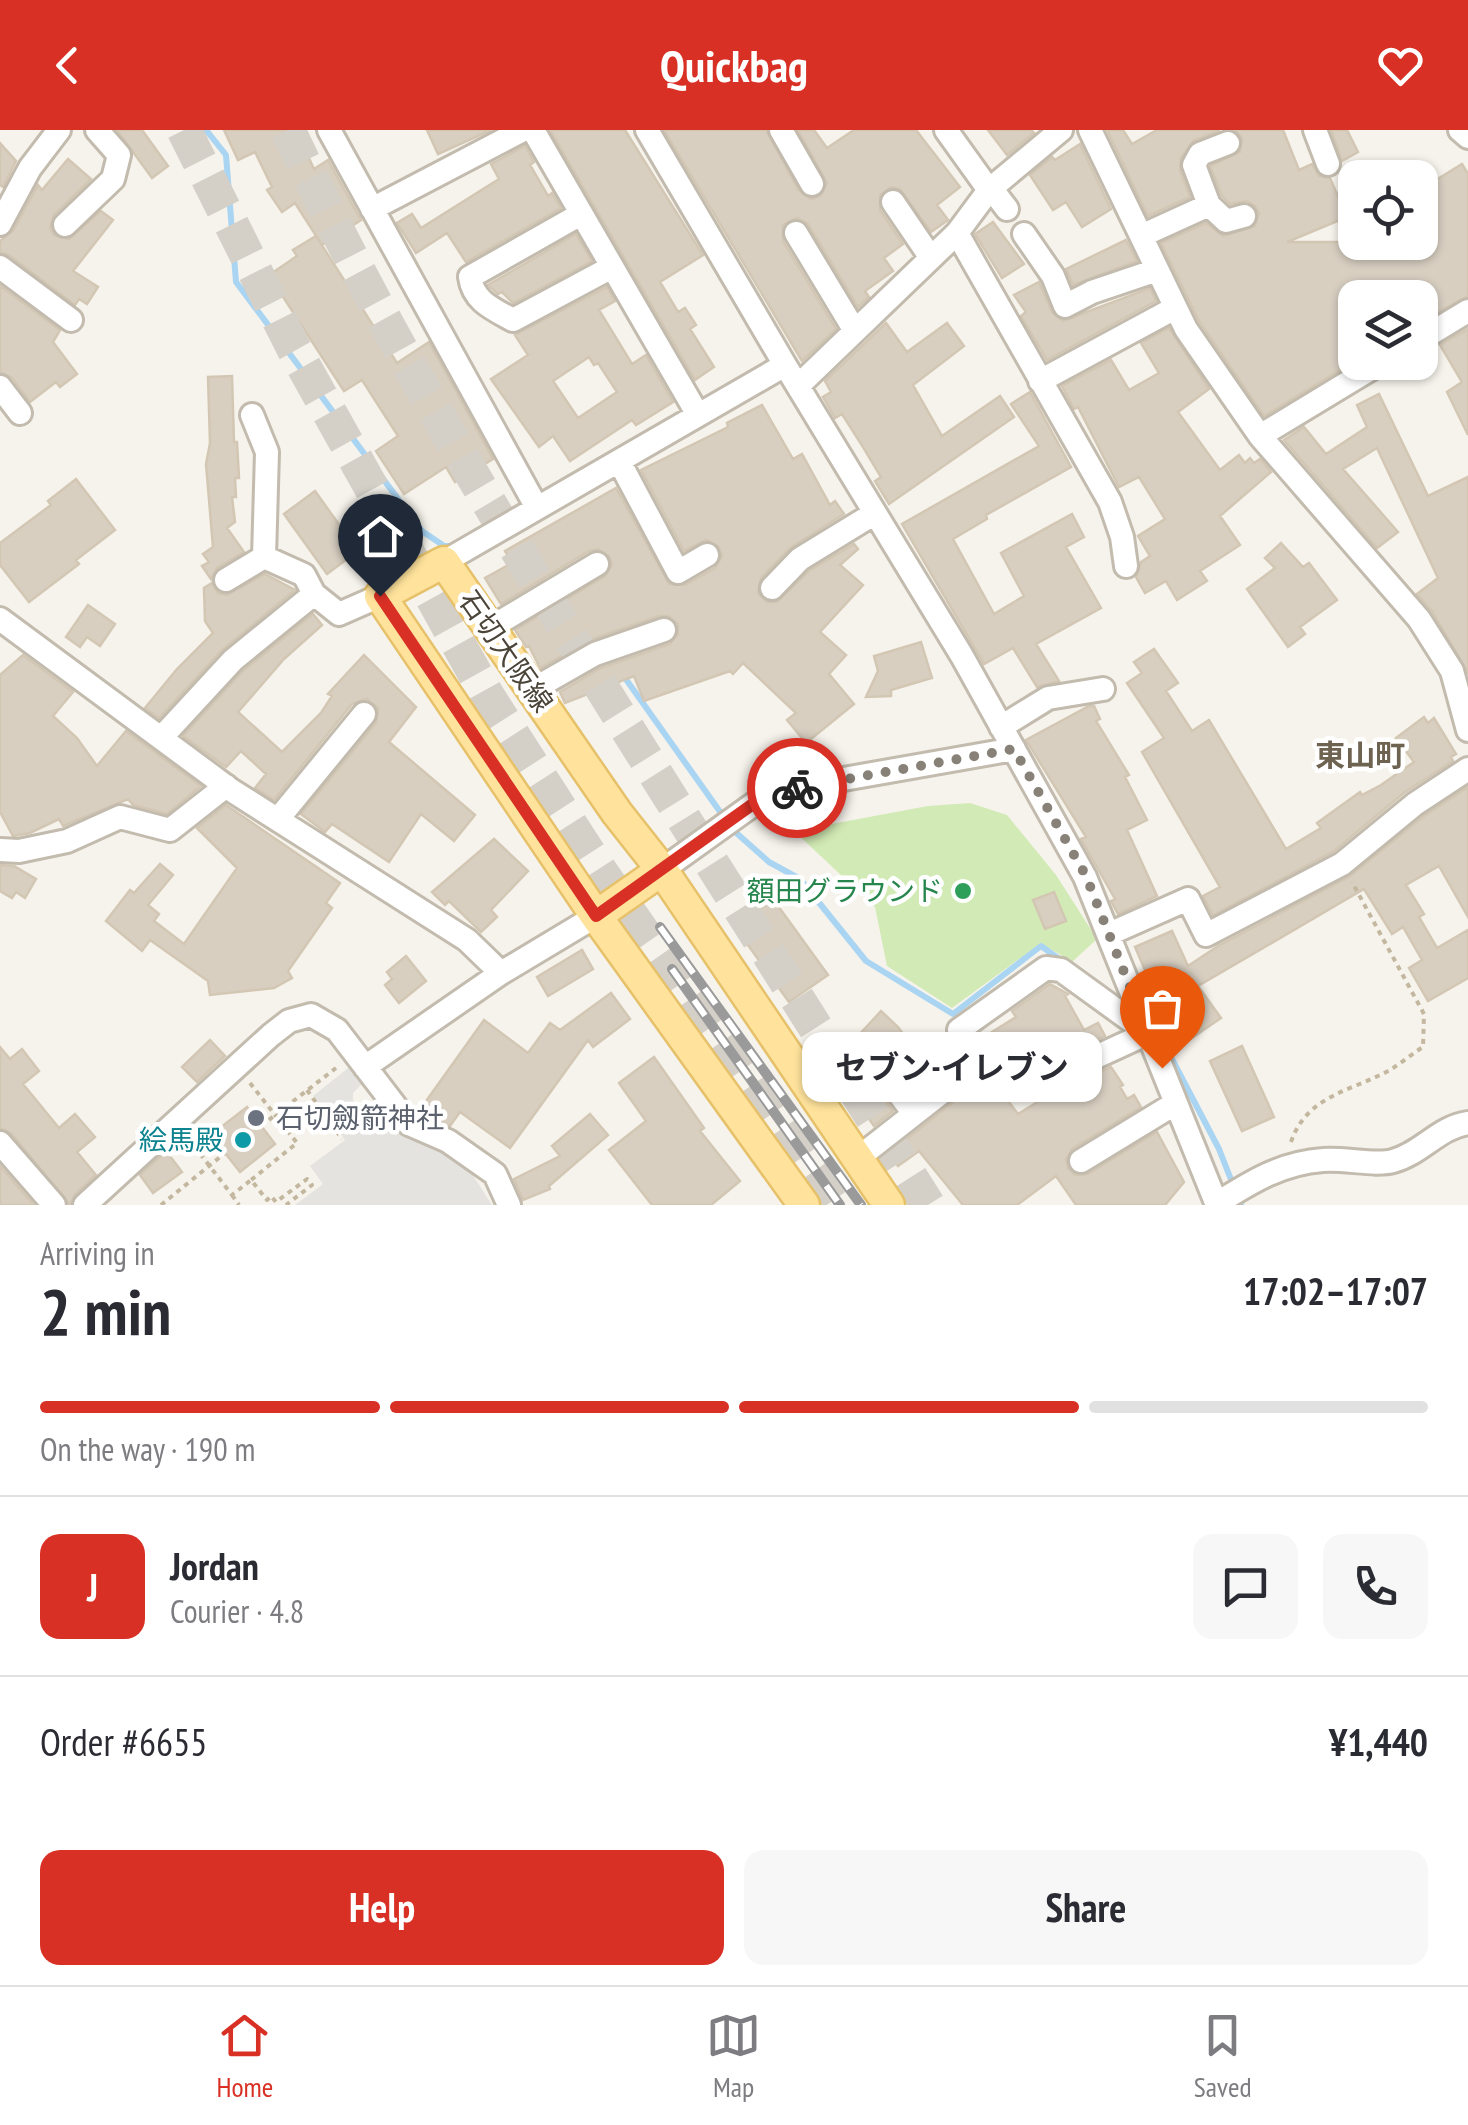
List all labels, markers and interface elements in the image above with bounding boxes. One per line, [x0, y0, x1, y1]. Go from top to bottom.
text: Quickbag [660, 36, 808, 94]
icon: back [40, 38, 95, 93]
icon: heart [1373, 38, 1428, 93]
map controls [1338, 160, 1438, 380]
button: locate [1338, 160, 1438, 260]
button: layers [1338, 280, 1438, 380]
pin [338, 494, 423, 597]
icon: home [353, 509, 408, 564]
street label: 石切大阪線 [451, 583, 562, 719]
district label: 東山町 [1315, 735, 1405, 774]
courier [747, 738, 847, 838]
icon: bike [770, 761, 825, 816]
place label: 額田グラウンド [747, 872, 943, 909]
marker: 額田グラウンド [952, 880, 974, 902]
pin [1120, 966, 1205, 1069]
icon: bag [1135, 981, 1190, 1036]
callout: セブン-イレブン [802, 1033, 1102, 1103]
text: セブン-イレブン [835, 1046, 1069, 1088]
place label: 石切劔箭神社 [276, 1099, 444, 1136]
marker: 石切劔箭神社 [245, 1107, 267, 1129]
place label: 絵馬殿 [139, 1121, 223, 1158]
marker: 絵馬殿 [232, 1129, 254, 1151]
text: Arriving in [40, 1232, 155, 1274]
text: 17:02–17:07 [1243, 1266, 1428, 1315]
text: 2 min [40, 1269, 171, 1353]
text: On the way · 190 m [40, 1428, 255, 1470]
button: chat [1193, 1534, 1298, 1639]
button: phone [1323, 1534, 1428, 1639]
text: Jordan [170, 1541, 259, 1590]
text: J [87, 1562, 98, 1611]
text: Courier · 4.8 [170, 1590, 304, 1632]
text: Order #6655 [40, 1717, 207, 1766]
text: ¥1,440 [1329, 1717, 1428, 1766]
button: Help [40, 1850, 724, 1965]
button: Share [744, 1850, 1428, 1965]
tab: Home [216, 2008, 273, 2105]
tab: Map [706, 2008, 761, 2105]
tab: Saved [1194, 2008, 1252, 2105]

